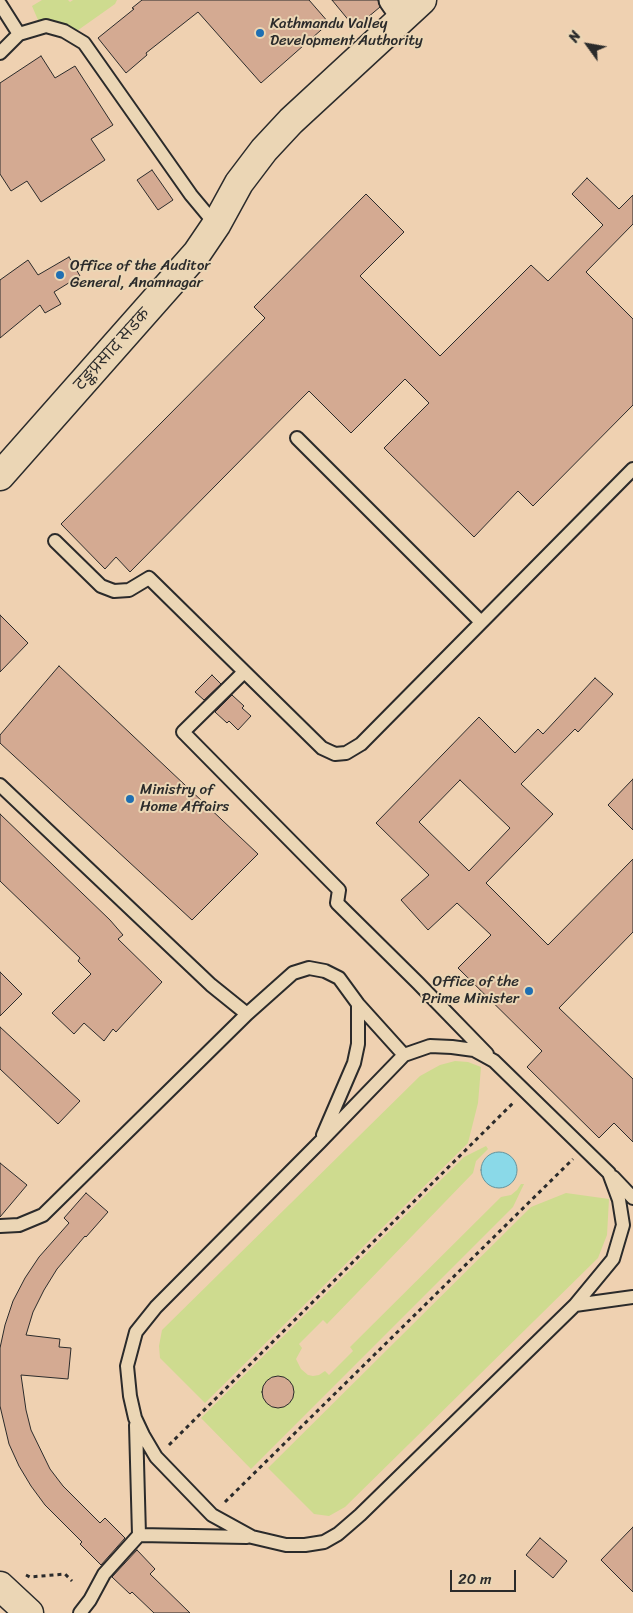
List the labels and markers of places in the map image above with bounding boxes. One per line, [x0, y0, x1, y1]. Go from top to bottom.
place label: Kathmandu Valley Development Authority [270, 15, 423, 50]
marker: Kathmandu Valley Development Authority [254, 27, 266, 39]
place label: Office of the Auditor General, Anamnagar [70, 257, 210, 292]
marker: Office of the Auditor General, Anamnagar [54, 269, 66, 281]
place label: Ministry of Home Affairs [140, 781, 229, 816]
marker: Ministry of Home Affairs [124, 793, 136, 805]
place label: Office of the Prime Minister [422, 973, 519, 1008]
marker: Office of the Prime Minister [523, 985, 535, 997]

